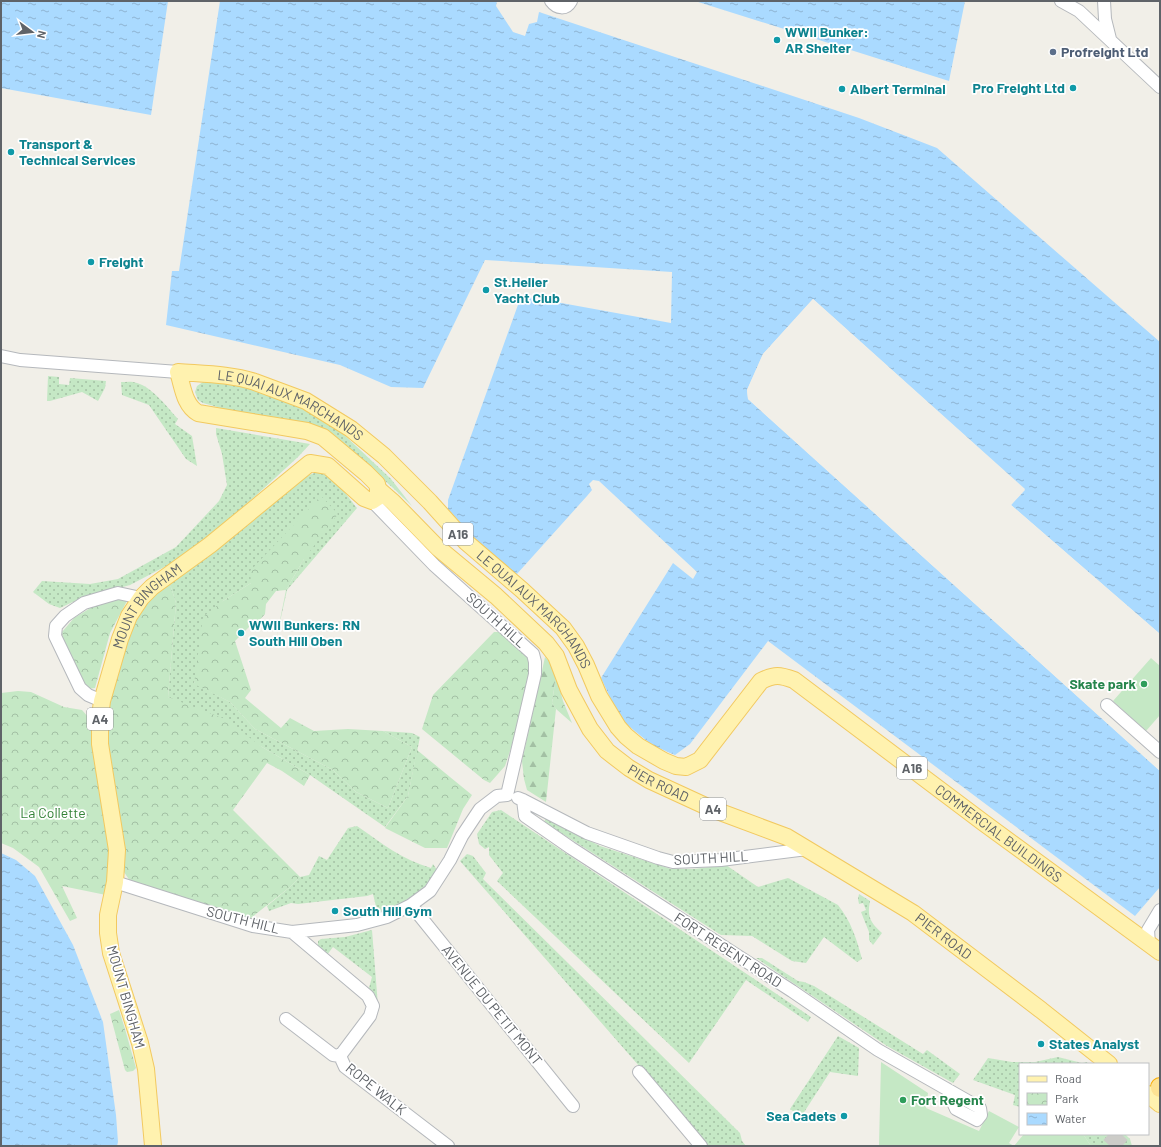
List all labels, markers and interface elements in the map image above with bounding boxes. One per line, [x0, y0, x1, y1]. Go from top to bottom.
north arrow [12, 12, 52, 52]
place label: WWII Bunker: AR Shelter [785, 23, 869, 56]
text: N [35, 29, 49, 40]
marker: WWII Bunker: AR Shelter [772, 35, 782, 45]
place label: Profreight Ltd [1061, 43, 1149, 60]
marker: Profreight Ltd [1048, 47, 1058, 57]
place label: Pro Freight Ltd [973, 79, 1065, 96]
place label: Albert Terminal [850, 80, 946, 97]
marker: Pro Freight Ltd [1068, 83, 1078, 93]
marker: Albert Terminal [837, 84, 847, 94]
place label: Transport & Technical Services [19, 135, 136, 168]
marker: Transport & Technical Services [6, 147, 16, 157]
place label: Freight [99, 253, 144, 270]
marker: Freight [86, 257, 96, 267]
place label: St.Helier Yacht Club [494, 273, 560, 306]
marker: St.Helier Yacht Club [481, 285, 491, 295]
street label: LE QUAI AUX MARCHANDS [217, 366, 367, 444]
road number: A16 [443, 523, 473, 545]
street label: LE QUAI AUX MARCHANDS [474, 546, 595, 671]
street label: MOUNT BINGHAM [109, 559, 185, 651]
street label: SOUTH HILL [463, 588, 530, 651]
place label: WWII Bunkers: RN South Hill Oben [249, 616, 360, 649]
marker: WWII Bunkers: RN South Hill Oben [236, 628, 246, 638]
place label: Skate park [1069, 675, 1137, 692]
marker: Skate park [1139, 679, 1149, 689]
road number: A4 [87, 708, 113, 730]
road number: A16 [897, 757, 927, 779]
street label: PIER ROAD [625, 760, 692, 805]
street label: COMMERCIAL BUILDINGS [932, 780, 1066, 885]
road number: A4 [700, 798, 726, 820]
park label: La Collette [20, 804, 86, 821]
street label: SOUTH HILL [673, 847, 749, 868]
street label: SOUTH HILL [205, 902, 281, 937]
place label: South Hill Gym [343, 902, 432, 919]
marker: South Hill Gym [330, 906, 340, 916]
street label: FORT REGENT ROAD [671, 909, 785, 991]
street label: PIER ROAD [912, 909, 975, 963]
street label: AVENUE DU PETIT MONT [439, 941, 546, 1068]
street label: MOUNT BINGHAM [104, 943, 149, 1050]
place label: States Analyst [1049, 1035, 1139, 1052]
marker: States Analyst [1036, 1039, 1046, 1049]
street label: ROPE WALK [343, 1059, 410, 1118]
legend [1019, 1063, 1149, 1135]
text: Road [1055, 1071, 1082, 1085]
place label: Fort Regent [911, 1091, 984, 1108]
text: Park [1055, 1091, 1079, 1105]
marker: Fort Regent [898, 1095, 908, 1105]
place label: Sea Cadets [766, 1107, 836, 1124]
marker: Sea Cadets [839, 1111, 849, 1121]
text: Water [1055, 1111, 1087, 1125]

